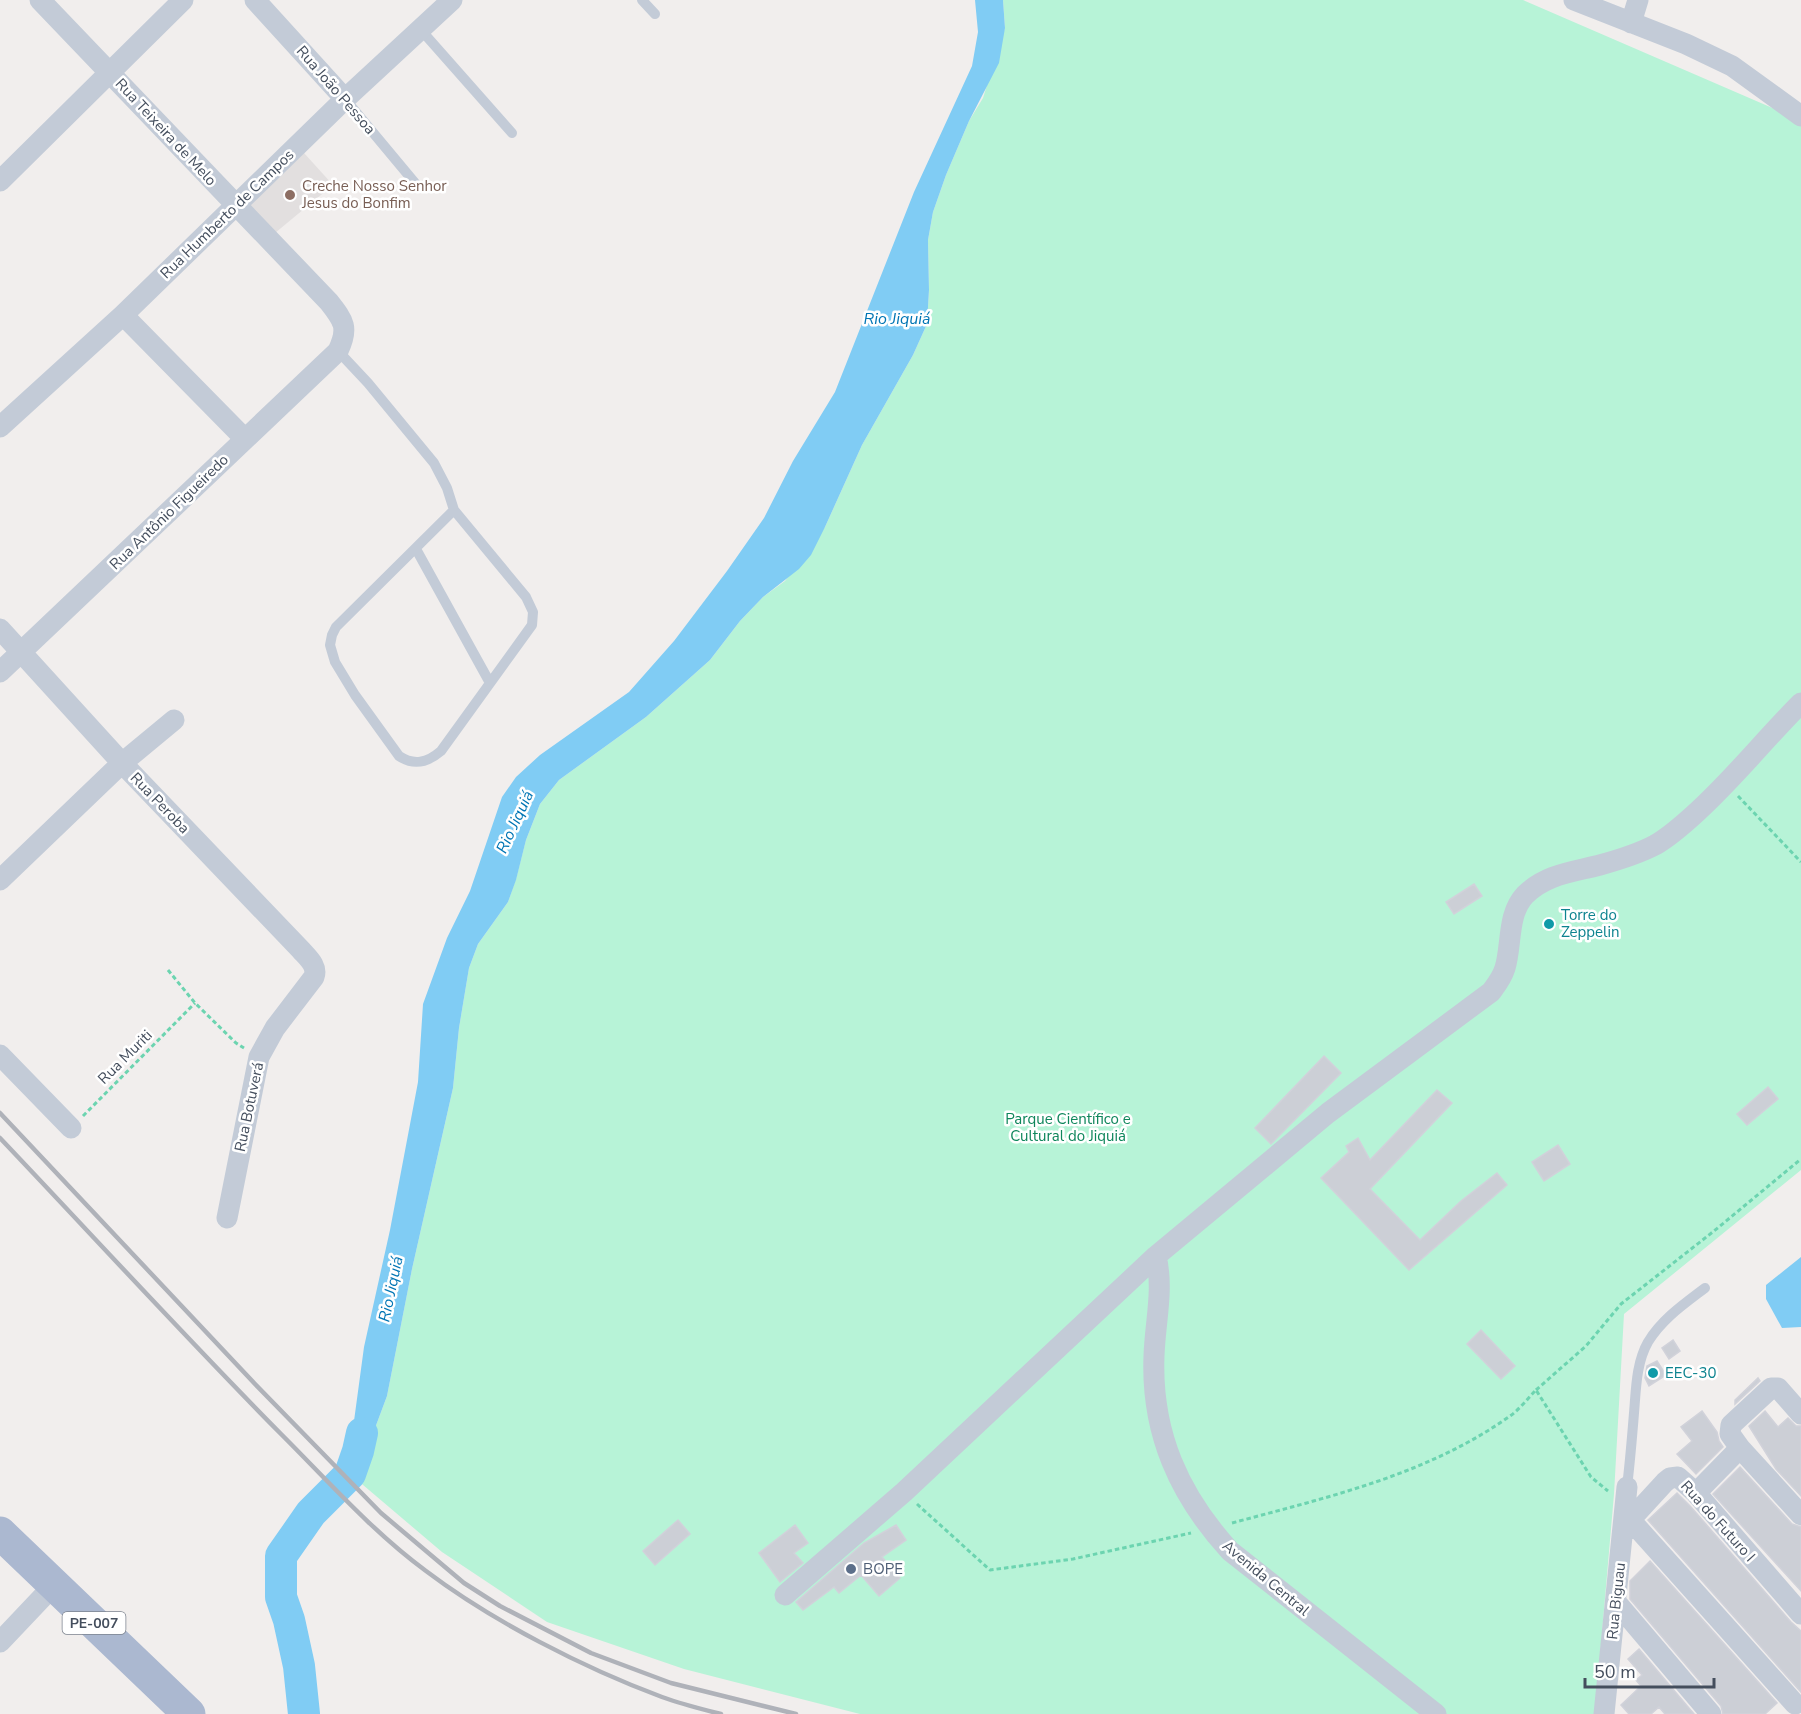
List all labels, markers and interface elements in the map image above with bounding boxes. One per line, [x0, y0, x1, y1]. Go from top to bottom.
street label: Rua João Pessoa [292, 41, 380, 139]
street label: Rua Teixeira de Melo [111, 74, 221, 190]
street label: Rua Humberto de Campos [156, 145, 298, 283]
place label: Creche Nosso Senhor Jesus do Bonfim [301, 176, 447, 213]
marker: Creche Nosso Senhor Jesus do Bonfim [283, 188, 297, 202]
water label: Rio Jiquiá [864, 308, 931, 330]
street label: Rua Antônio Figueiredo [105, 450, 233, 574]
street label: Rua Peroba [126, 768, 194, 838]
water label: Rio Jiquiá [491, 787, 539, 857]
place label: Torre do Zeppelin [1561, 905, 1620, 942]
marker: Torre do Zeppelin [1542, 917, 1556, 931]
street label: Rua Muriti [94, 1026, 156, 1088]
street label: Rua Botuverá [230, 1060, 268, 1154]
park label: Parque Científico e Cultural do Jiquiá [1005, 1109, 1131, 1146]
water label: Rio Jiquiá [373, 1254, 409, 1324]
place label: EEC-30 [1665, 1363, 1716, 1383]
marker: EEC-30 [1646, 1366, 1660, 1380]
street label: Rua do Futuro I [1676, 1476, 1760, 1566]
street label: Avenida Central [1218, 1536, 1314, 1621]
place label: BOPE [863, 1559, 903, 1579]
street label: Rua Biguau [1602, 1561, 1630, 1641]
marker: BOPE [844, 1562, 858, 1576]
road number: PE-007 [62, 1612, 125, 1634]
scale bar [1585, 1651, 1714, 1689]
text: 50 m [1594, 1660, 1636, 1684]

